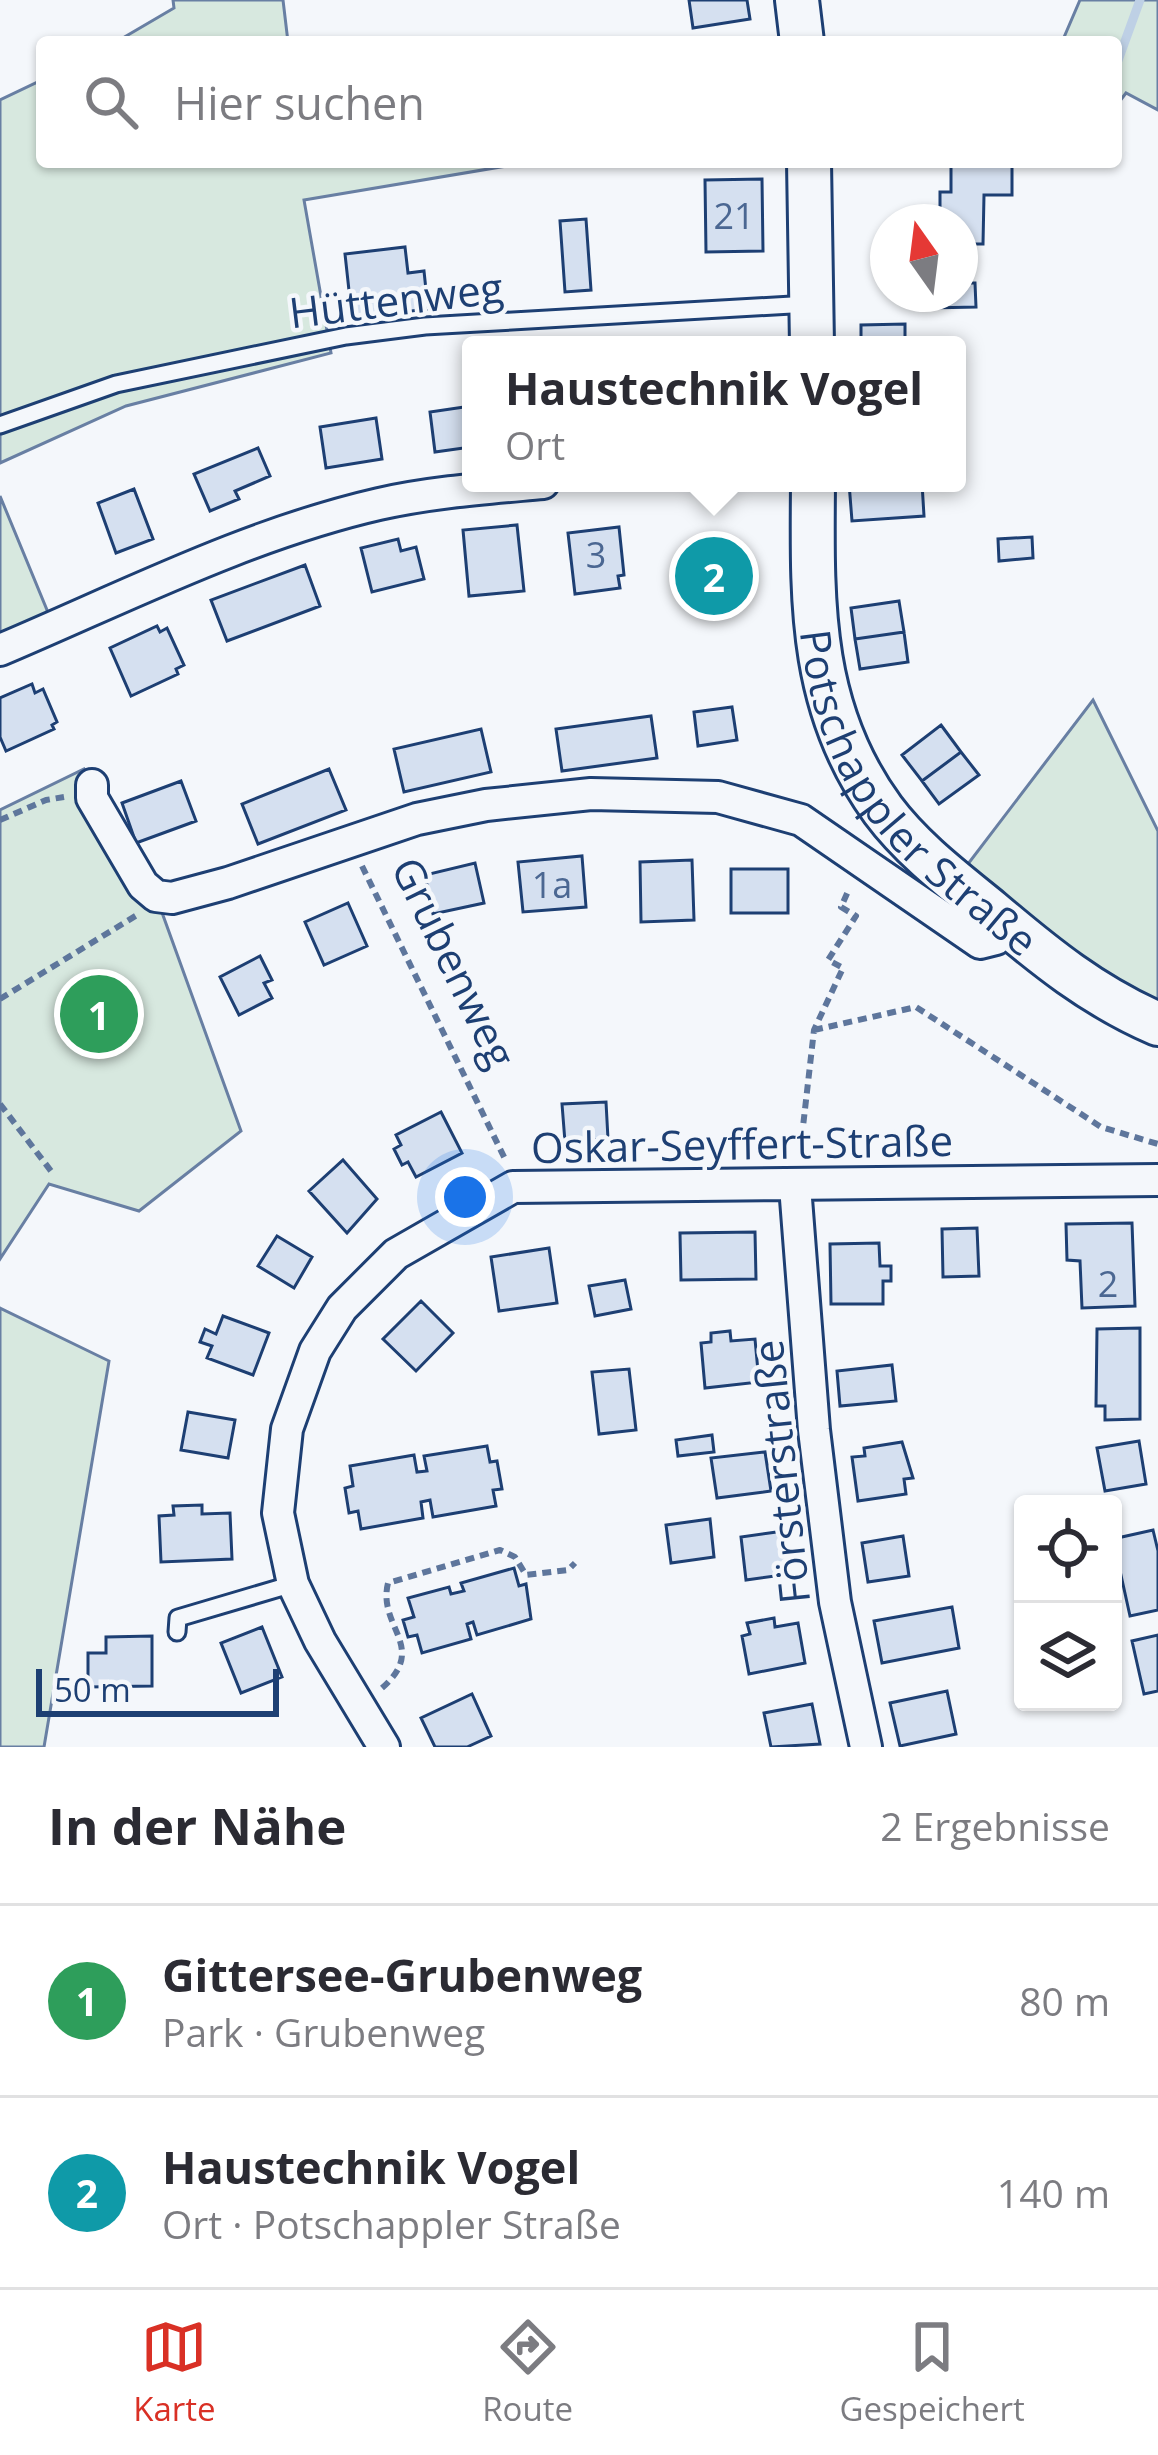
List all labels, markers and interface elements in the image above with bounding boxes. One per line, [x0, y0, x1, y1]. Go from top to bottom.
search box [36, 36, 1122, 168]
icon: search [78, 69, 144, 135]
text: Hier suchen [174, 72, 425, 133]
house number: 21 [713, 191, 755, 240]
north arrow [870, 204, 978, 312]
street label: Hüttenweg [286, 258, 506, 340]
popup [462, 336, 966, 492]
text: Haustechnik Vogel [505, 357, 923, 418]
text: Ort [505, 418, 565, 471]
house number: 3 [586, 530, 606, 579]
pin: 2 [675, 531, 753, 621]
street label: Potschappler Straße [788, 626, 1051, 968]
street label: Grubenweg [380, 847, 530, 1077]
house number: 1a [532, 860, 572, 909]
pin: 1 [60, 969, 138, 1059]
street label: Oskar-Seyffert-Straße [530, 1111, 954, 1175]
your location [435, 1167, 495, 1227]
house number: 2 [1098, 1259, 1118, 1308]
street label: Försterstraße [738, 1337, 822, 1607]
map controls [1014, 1495, 1122, 1711]
button: locate [1014, 1495, 1122, 1603]
button: layers [1014, 1603, 1122, 1711]
scale bar [36, 1663, 279, 1716]
text: 50 m [54, 1667, 131, 1712]
text: In der Nähe [48, 1790, 346, 1860]
text: 2 Ergebnisse [880, 1799, 1110, 1852]
text: Gittersee-Grubenweg [162, 1944, 642, 2005]
text: 1 [76, 1974, 98, 2027]
text: 80 m [1019, 1974, 1110, 2027]
text: Park · Grubenweg [162, 2005, 485, 2058]
text: Haustechnik Vogel [162, 2136, 580, 2197]
text: 2 [76, 2166, 98, 2219]
text: 140 m [997, 2166, 1110, 2219]
text: Ort · Potschappler Straße [162, 2197, 621, 2250]
tab: Karte [133, 2314, 216, 2431]
tab: Route [482, 2314, 573, 2431]
tab: Gespeichert [840, 2314, 1025, 2431]

